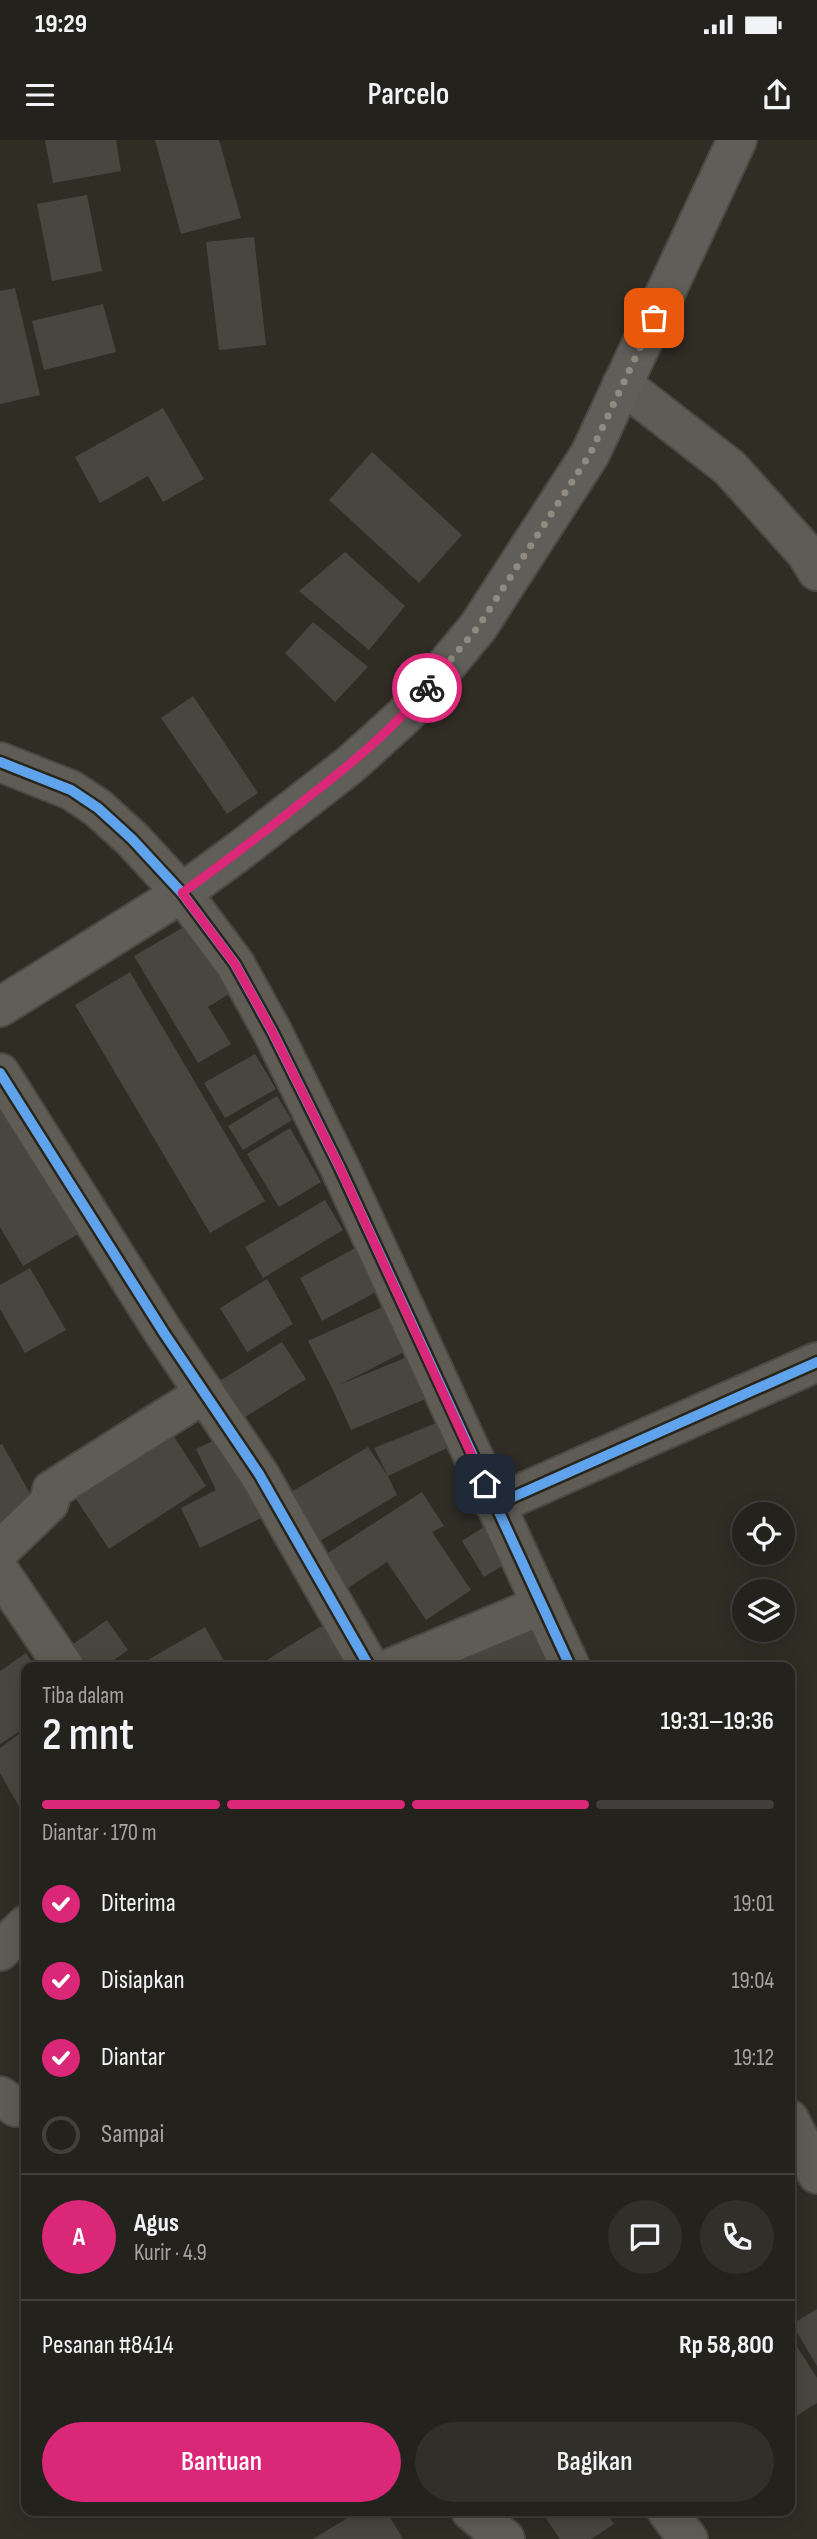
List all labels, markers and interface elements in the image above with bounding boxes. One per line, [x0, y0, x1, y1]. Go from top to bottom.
text: 19:29 [35, 9, 87, 40]
text: Parcelo [367, 75, 450, 114]
icon: menu [21, 76, 59, 114]
icon: share [758, 76, 796, 114]
pin [624, 288, 684, 348]
icon: bag [635, 299, 673, 337]
courier [392, 653, 462, 723]
icon: bike [408, 669, 446, 707]
pin [455, 1454, 515, 1514]
icon: home [466, 1465, 504, 1503]
map controls [732, 1502, 795, 1642]
button: locate [732, 1502, 795, 1565]
button: layers [732, 1579, 795, 1642]
text: Tiba dalam [42, 1682, 124, 1710]
text: 19:31–19:36 [661, 1706, 774, 1737]
text: 2 mnt [42, 1708, 134, 1763]
text: Diantar · 170 m [42, 1819, 157, 1847]
icon: check [42, 1885, 80, 1923]
text: Diterima [101, 1888, 176, 1919]
text: 19:01 [733, 1890, 774, 1918]
icon: check [42, 1962, 80, 2000]
text: Disiapkan [101, 1965, 185, 1996]
text: 19:04 [732, 1967, 774, 1995]
icon: check [42, 2039, 80, 2077]
text: Diantar [101, 2042, 165, 2073]
text: 19:12 [734, 2044, 774, 2072]
text: Sampai [101, 2119, 164, 2150]
button: chat [608, 2200, 682, 2274]
button: phone [700, 2200, 774, 2274]
text: Agus [134, 2208, 179, 2239]
text: A [73, 2222, 85, 2253]
text: Kurir · 4.9 [134, 2239, 207, 2267]
text: Pesanan #8414 [42, 2330, 174, 2361]
text: Rp 58,800 [679, 2330, 774, 2361]
button: Bantuan [42, 2422, 401, 2502]
button: Bagikan [415, 2422, 774, 2502]

